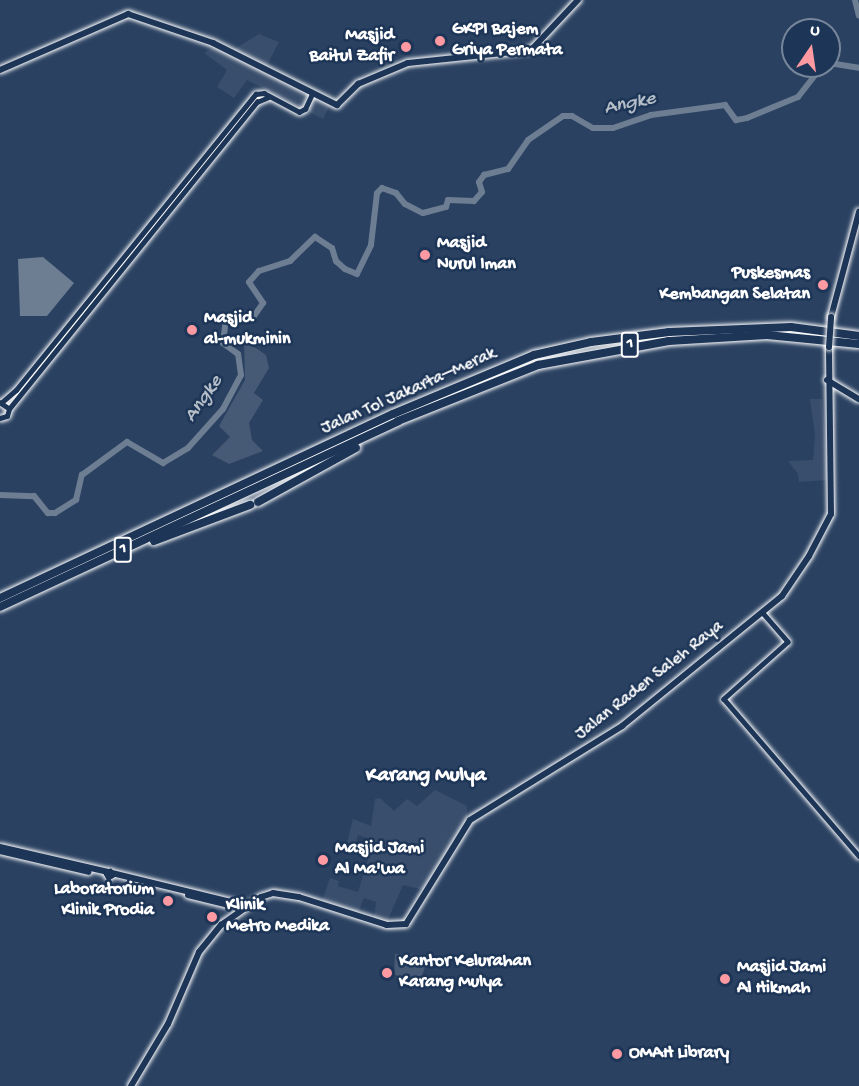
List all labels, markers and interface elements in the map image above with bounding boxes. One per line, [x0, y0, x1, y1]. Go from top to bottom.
north arrow [781, 18, 841, 78]
place label: GKPI Bajem Griya Permata [452, 20, 562, 63]
text: U [808, 22, 821, 42]
place label: Masjid Baitul Zafir [309, 26, 394, 68]
marker: GKPI Bajem Griya Permata [433, 34, 447, 48]
marker: Masjid Baitul Zafir [399, 40, 413, 54]
water label: Angke [602, 87, 658, 121]
place label: Masjid Nurul Iman [437, 234, 516, 276]
marker: Masjid Nurul Iman [418, 248, 432, 262]
place label: Puskesmas Kembangan Selatan [659, 264, 810, 306]
marker: Puskesmas Kembangan Selatan [814, 276, 832, 294]
place label: Masjid al-mukminin [204, 309, 291, 352]
marker: Masjid al-mukminin [185, 323, 199, 337]
road number: 1 [620, 332, 640, 358]
street label: Jalan Tol Jakarta–Merak [318, 344, 500, 440]
water label: Angke [179, 371, 229, 427]
road number: 1 [112, 537, 134, 563]
street label: Jalan Raden Saleh Raya [572, 616, 728, 746]
district label: Karang Mulya [366, 764, 486, 790]
place label: Masjid Jami Al Ma'wa [335, 839, 424, 882]
marker: Masjid Jami Al Ma'wa [316, 853, 330, 867]
place label: Laboratorium Klinik Prodia [54, 880, 154, 922]
marker: Laboratorium Klinik Prodia [159, 892, 177, 910]
place label: Klinik Metro Medika [226, 896, 329, 938]
marker: Klinik Metro Medika [203, 908, 221, 926]
place label: Kantor Kelurahan Karang Mulya [399, 952, 531, 994]
place label: Masjid Jami Al Hikmah [737, 958, 826, 1000]
marker: Kantor Kelurahan Karang Mulya [380, 966, 394, 980]
marker: Masjid Jami Al Hikmah [718, 972, 732, 986]
place label: OMAH Library [629, 1043, 729, 1065]
marker: OMAH Library [610, 1047, 624, 1061]

